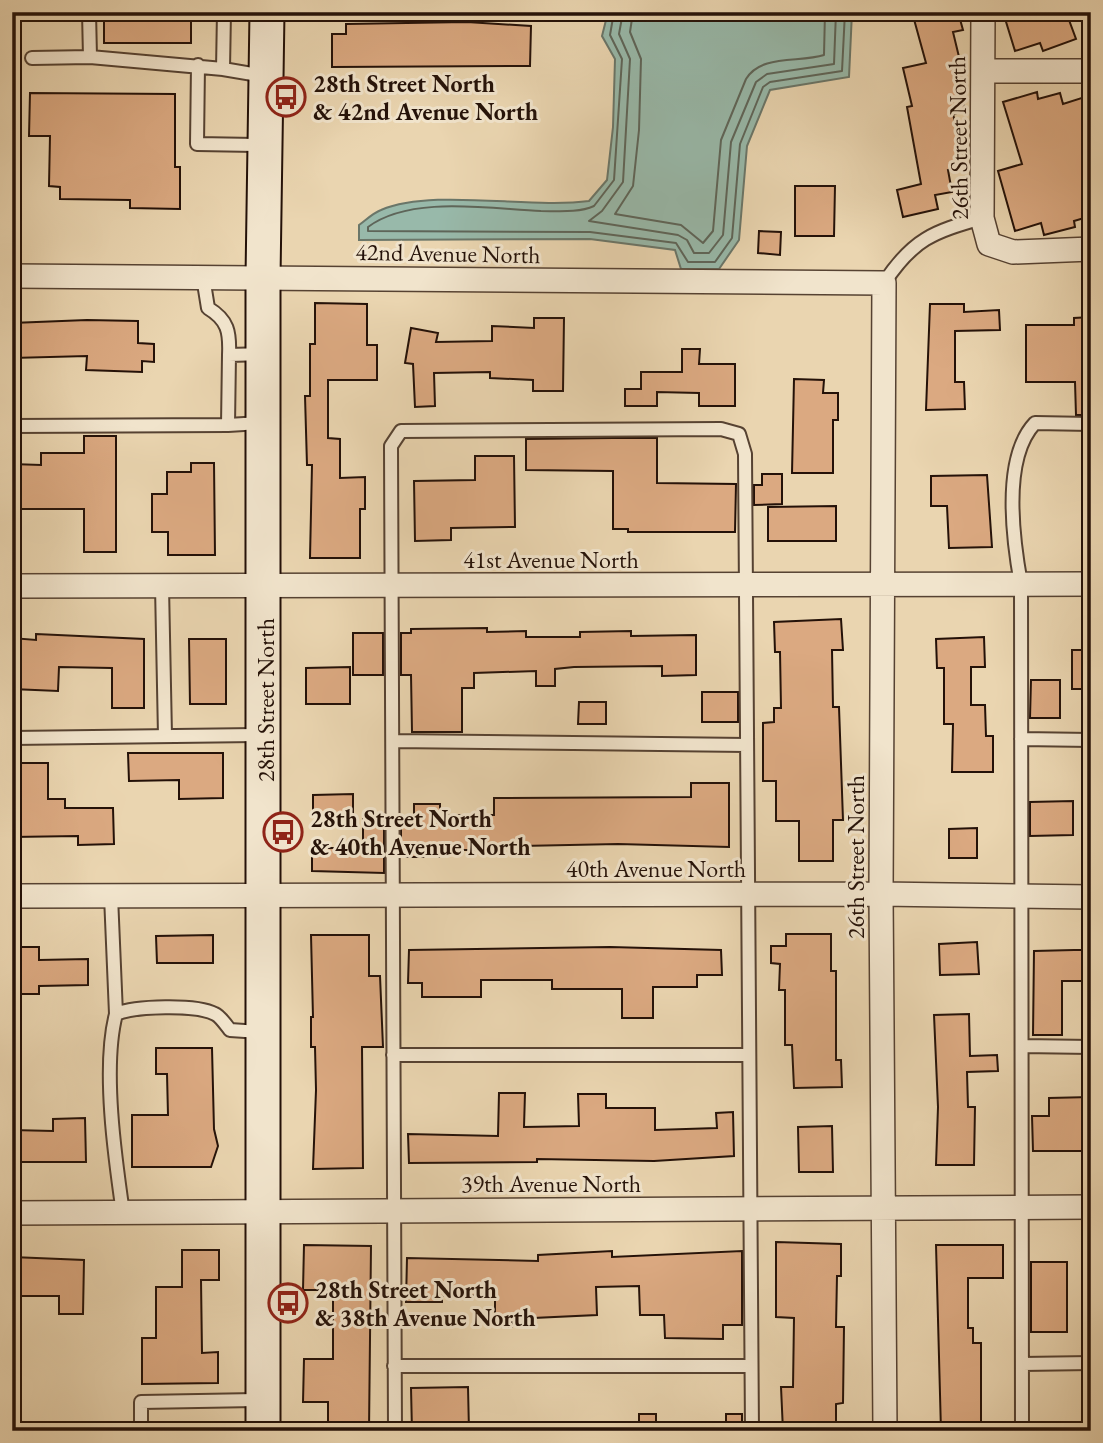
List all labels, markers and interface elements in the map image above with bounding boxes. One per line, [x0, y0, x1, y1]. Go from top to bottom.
street label: 26th Street North [941, 56, 975, 220]
place label: 28th Street North & 42nd Avenue North [313, 68, 539, 127]
bus stop icon: 28th Street North & 42nd Avenue North [265, 76, 307, 118]
street label: 42nd Avenue North [355, 236, 541, 270]
street label: 41st Avenue North [463, 544, 639, 575]
street label: 28th Street North [250, 618, 281, 782]
street label: 26th Street North [840, 775, 871, 939]
place label: 28th Street North & 40th Avenue North [310, 803, 531, 862]
bus stop icon: 28th Street North & 40th Avenue North [262, 811, 304, 853]
street label: 40th Avenue North [566, 853, 746, 884]
street label: 39th Avenue North [461, 1168, 641, 1199]
place label: 28th Street North & 38th Avenue North [315, 1274, 536, 1333]
bus stop icon: 28th Street North & 38th Avenue North [267, 1282, 309, 1324]

